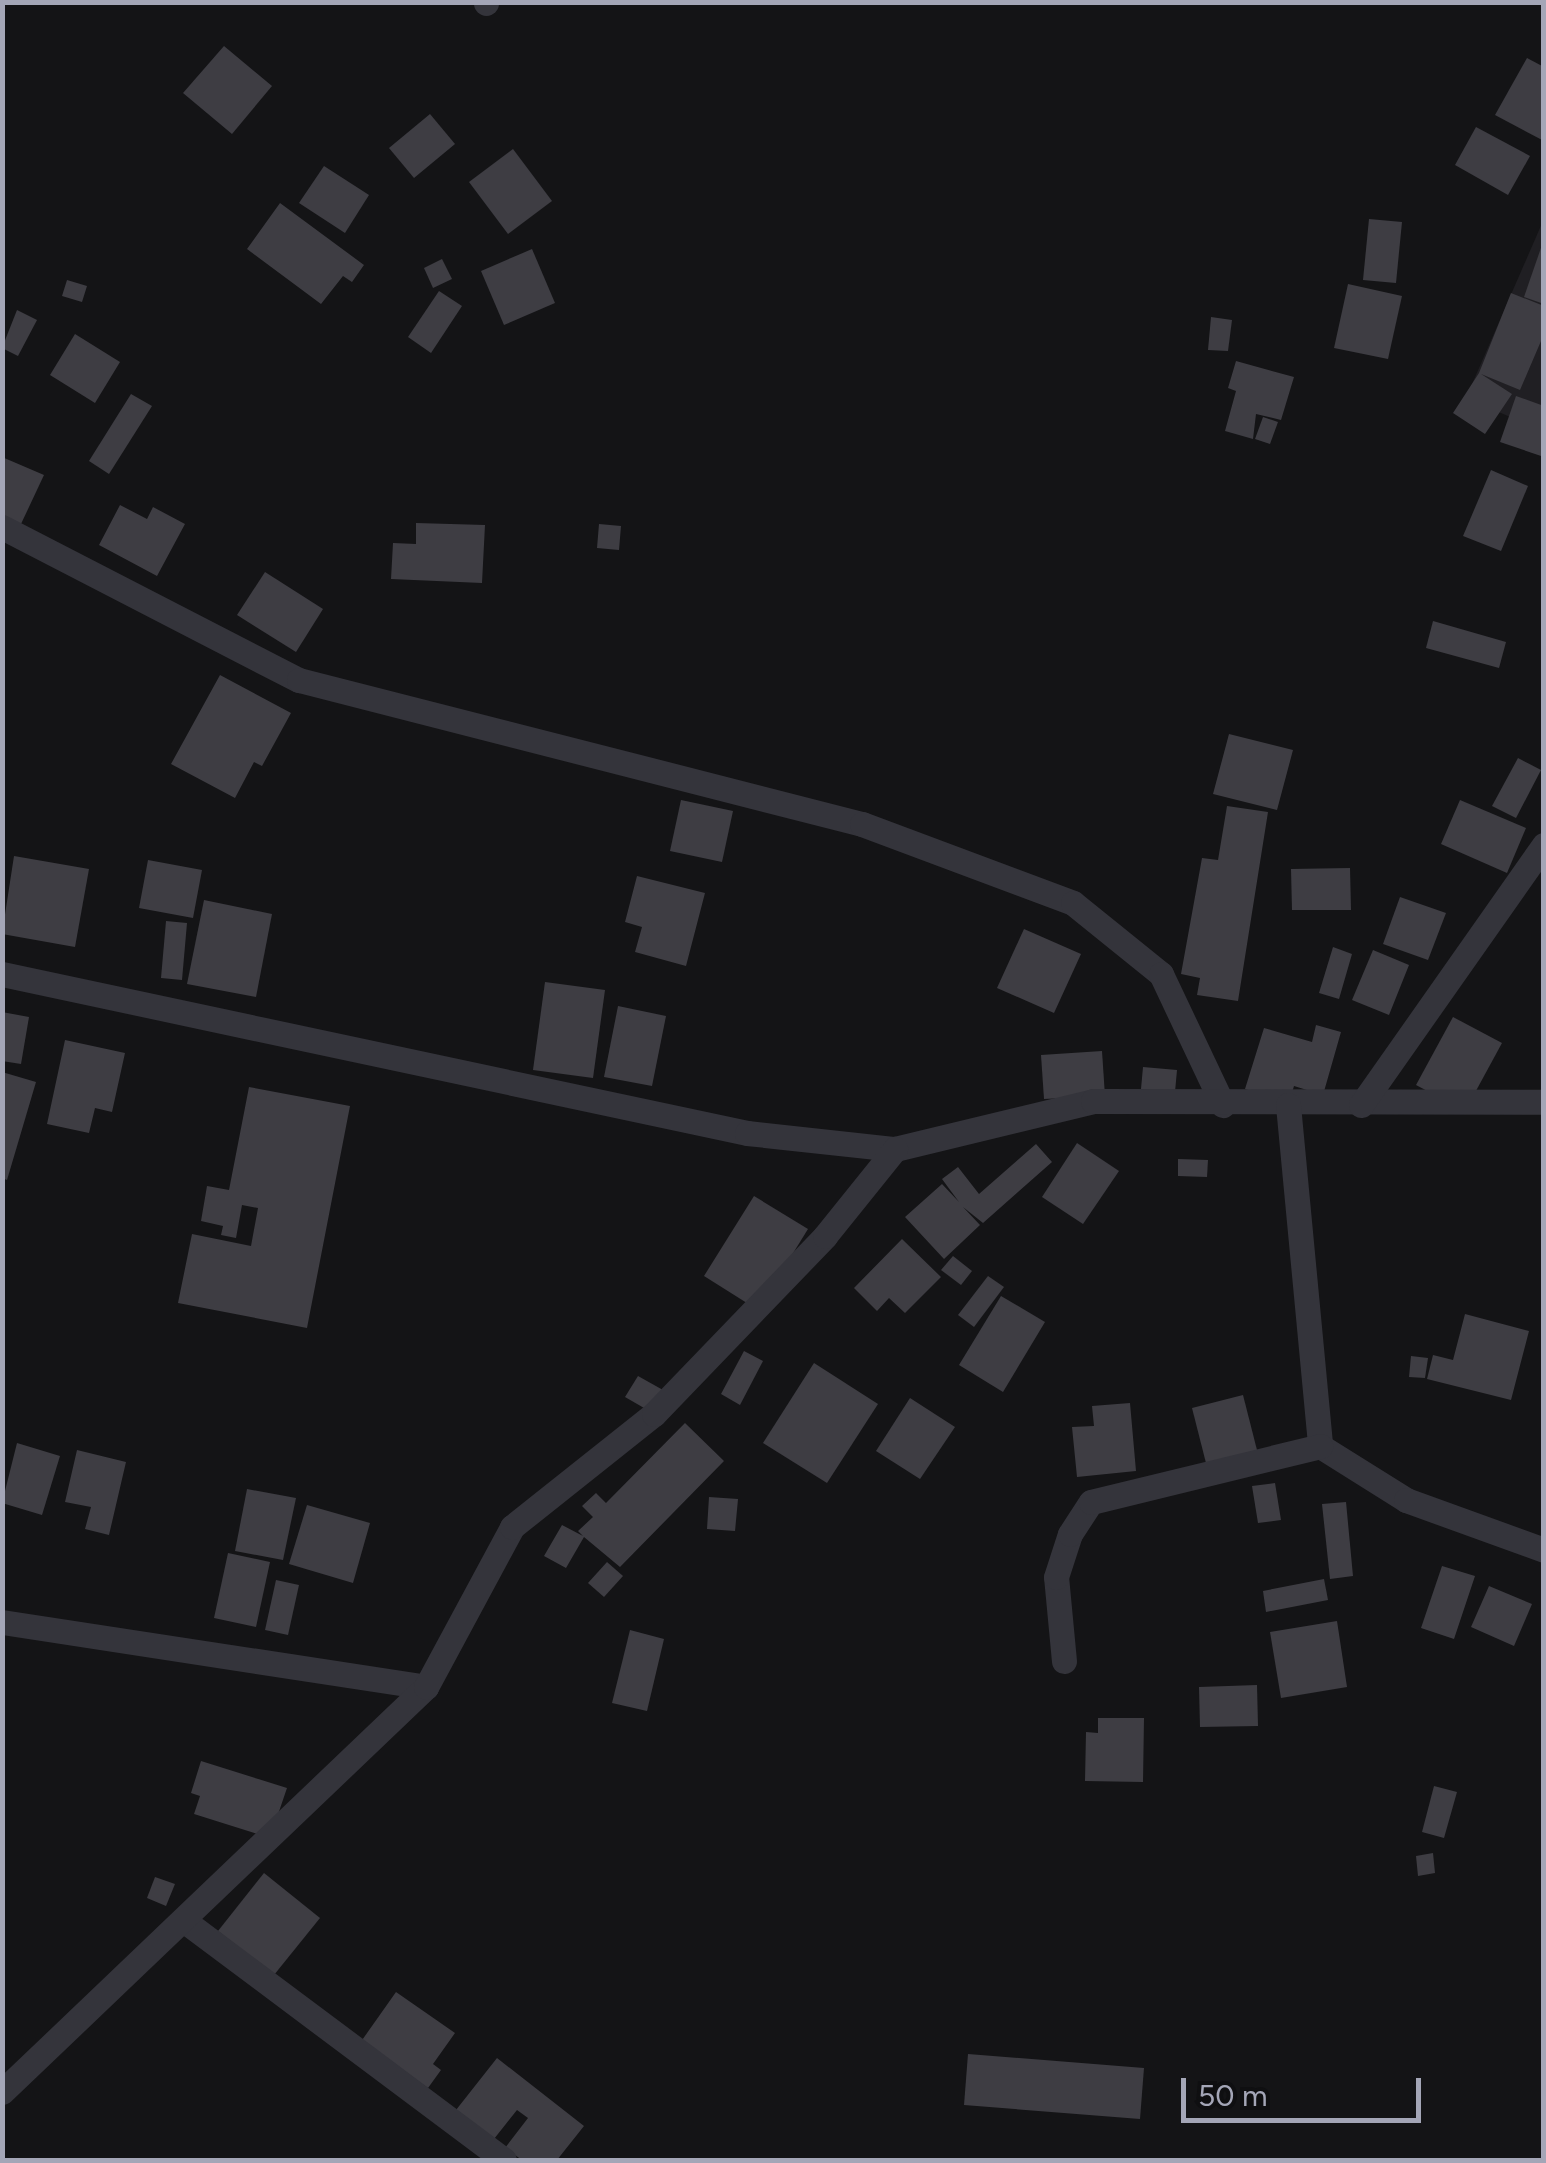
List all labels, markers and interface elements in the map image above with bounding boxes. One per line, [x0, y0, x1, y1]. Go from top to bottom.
scale bar [1186, 2058, 1426, 2120]
text: 50 m [1198, 2077, 1267, 2114]

